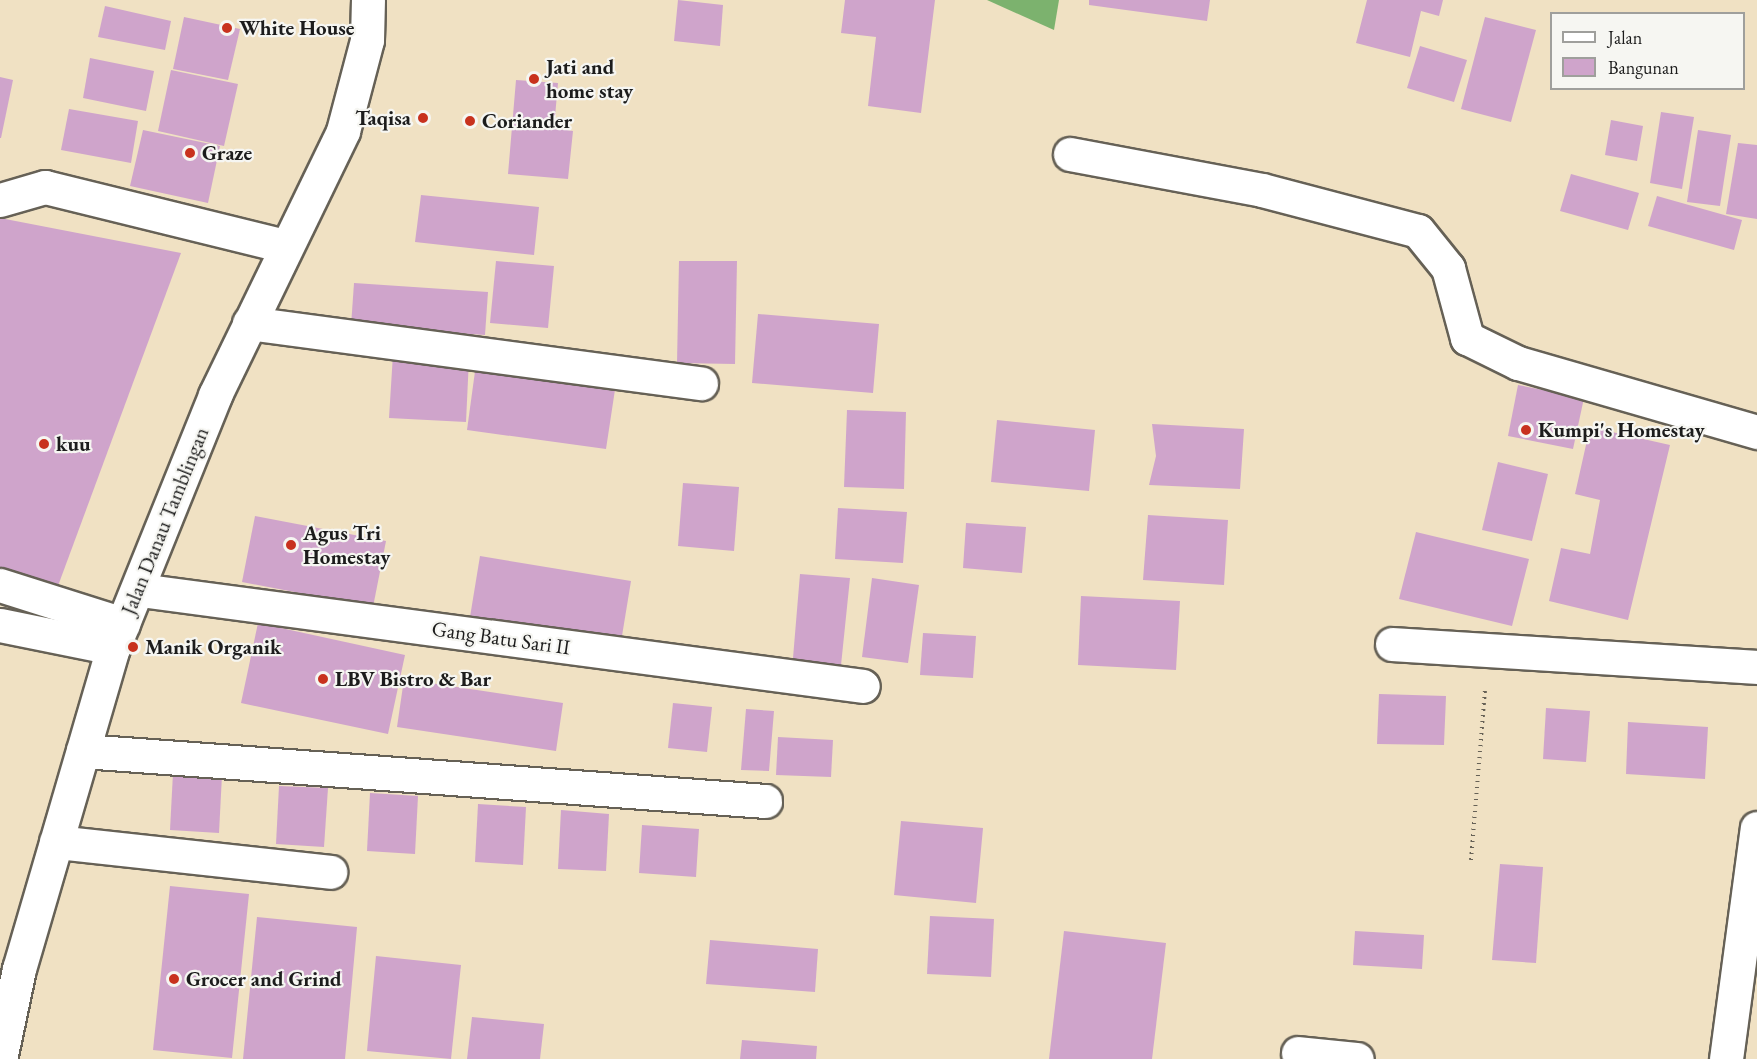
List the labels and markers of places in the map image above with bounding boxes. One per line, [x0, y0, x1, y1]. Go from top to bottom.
place label: White House [239, 15, 355, 41]
marker: White House [220, 21, 234, 35]
place label: Jati and home stay [546, 54, 633, 104]
marker: Jati and home stay [527, 72, 541, 86]
place label: Taqisa [355, 105, 411, 131]
place label: Coriander [482, 108, 572, 134]
marker: Taqisa [416, 111, 430, 125]
marker: Coriander [463, 114, 477, 128]
place label: Graze [202, 140, 252, 166]
marker: Graze [183, 146, 197, 160]
place label: Kumpi's Homestay [1538, 417, 1705, 443]
marker: Kumpi's Homestay [1519, 423, 1533, 437]
place label: kuu [56, 431, 91, 457]
marker: kuu [37, 437, 51, 451]
place label: Agus Tri Homestay [303, 520, 390, 570]
marker: Agus Tri Homestay [284, 538, 298, 552]
place label: Manik Organik [145, 634, 281, 660]
marker: Manik Organik [126, 640, 140, 654]
place label: LBV Bistro & Bar [335, 666, 491, 692]
marker: LBV Bistro & Bar [316, 672, 330, 686]
place label: Grocer and Grind [186, 966, 342, 992]
marker: Grocer and Grind [167, 972, 181, 986]

